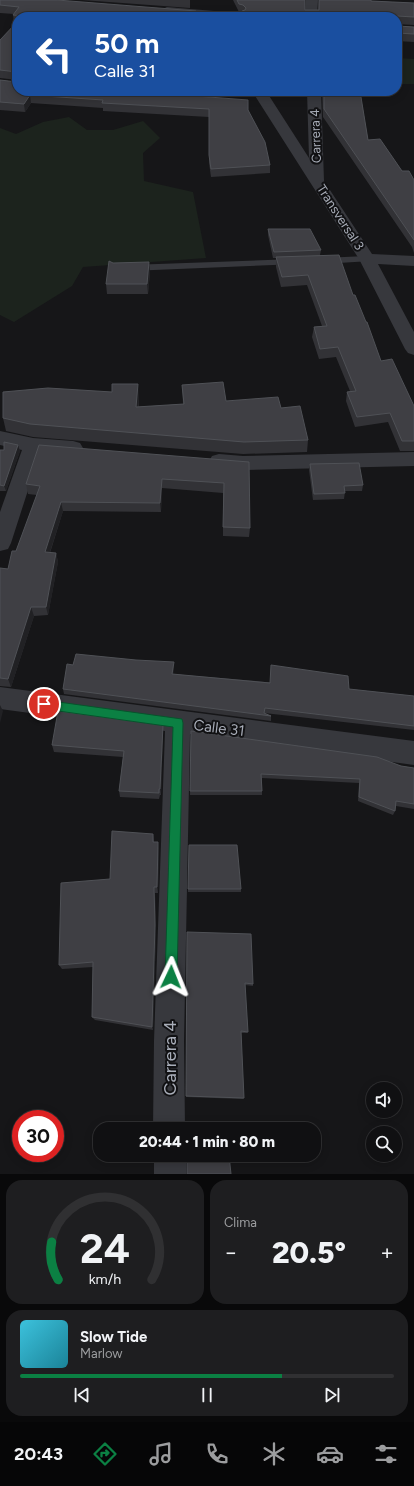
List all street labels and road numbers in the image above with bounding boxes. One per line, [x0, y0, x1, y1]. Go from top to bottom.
street label: Carrera 4 [307, 109, 324, 163]
street label: Transversal 3 [314, 182, 367, 253]
street label: Calle 31 [192, 716, 246, 740]
street label: Carrera 4 [159, 1020, 181, 1096]

